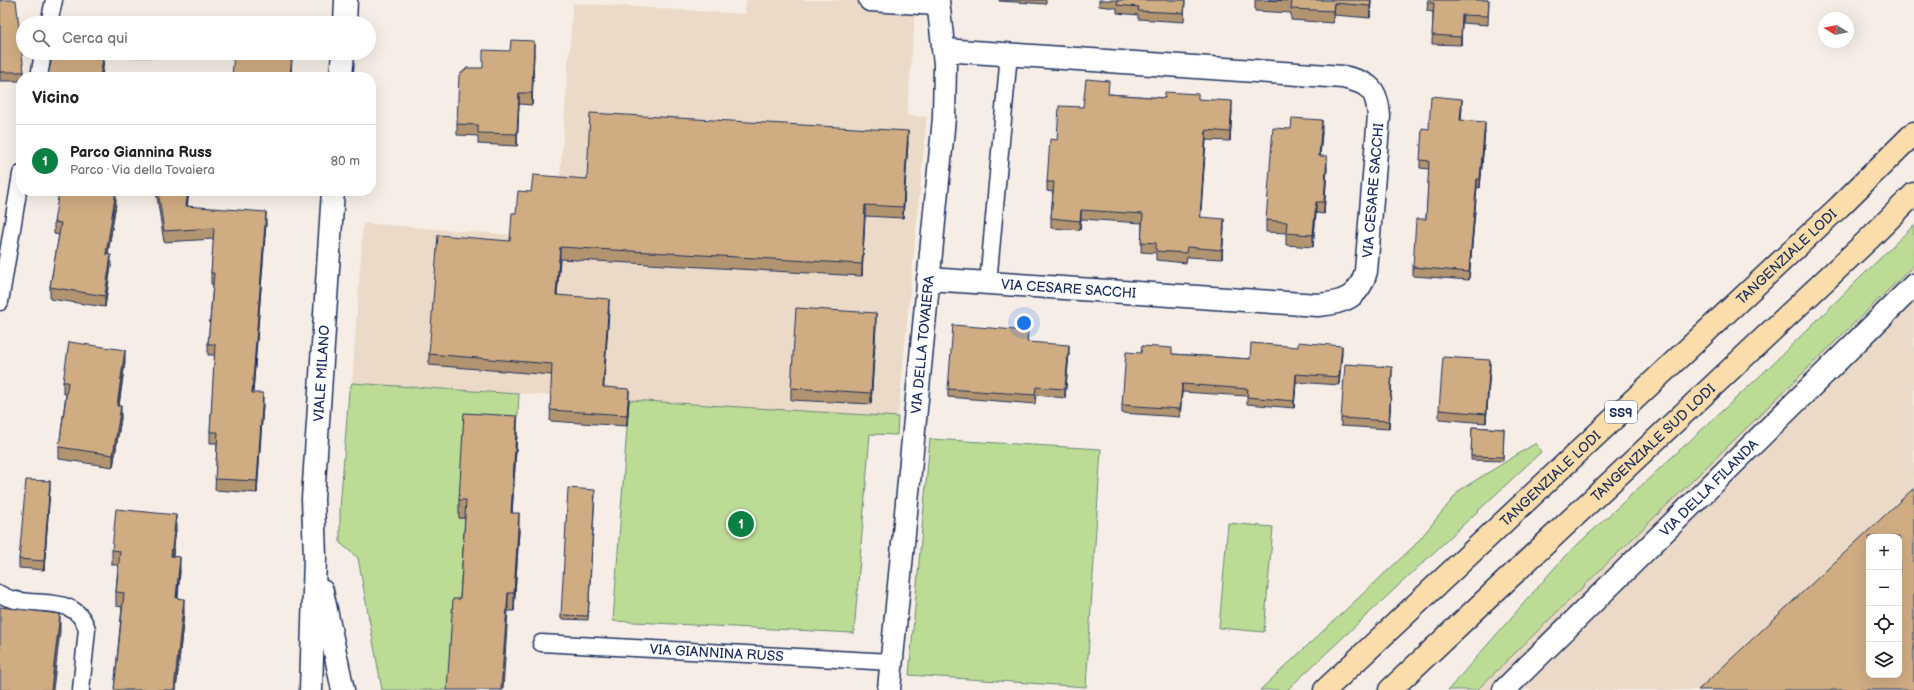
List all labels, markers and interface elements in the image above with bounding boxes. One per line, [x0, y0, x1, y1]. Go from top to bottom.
north arrow [1818, 12, 1854, 48]
search box [16, 16, 376, 60]
icon: search [30, 27, 52, 49]
text: Cerca qui [62, 29, 128, 48]
text: Vicino [32, 88, 79, 108]
street label: VIA CESARE SACCHI [1359, 122, 1387, 259]
text: Parco Giannina Russ [70, 143, 212, 162]
text: 1 [42, 153, 48, 169]
text: 80 m [331, 153, 360, 169]
text: Parco · Via della Tovaiera [70, 162, 215, 178]
street label: TANGENZIALE LODI [1733, 206, 1840, 308]
street label: VIA DELLA TOVAIERA [908, 274, 938, 415]
street label: VIA CESARE SACCHI [1001, 276, 1137, 302]
your location [1014, 313, 1034, 333]
street label: VIALE MILANO [310, 324, 333, 422]
street label: TANGENZIALE SUD LODI [1588, 380, 1719, 505]
road number: SS9 [1605, 401, 1637, 423]
street label: TANGENZIALE LODI [1497, 427, 1604, 530]
street label: VIA DELLA FILANDA [1656, 435, 1762, 540]
pin: 1 [728, 509, 754, 539]
map controls [1866, 534, 1902, 678]
button: + [1866, 534, 1902, 570]
button: − [1866, 570, 1902, 606]
button: locate [1866, 606, 1902, 642]
street label: VIA GIANNINA RUSS [649, 641, 784, 665]
button: layers [1866, 642, 1902, 678]

